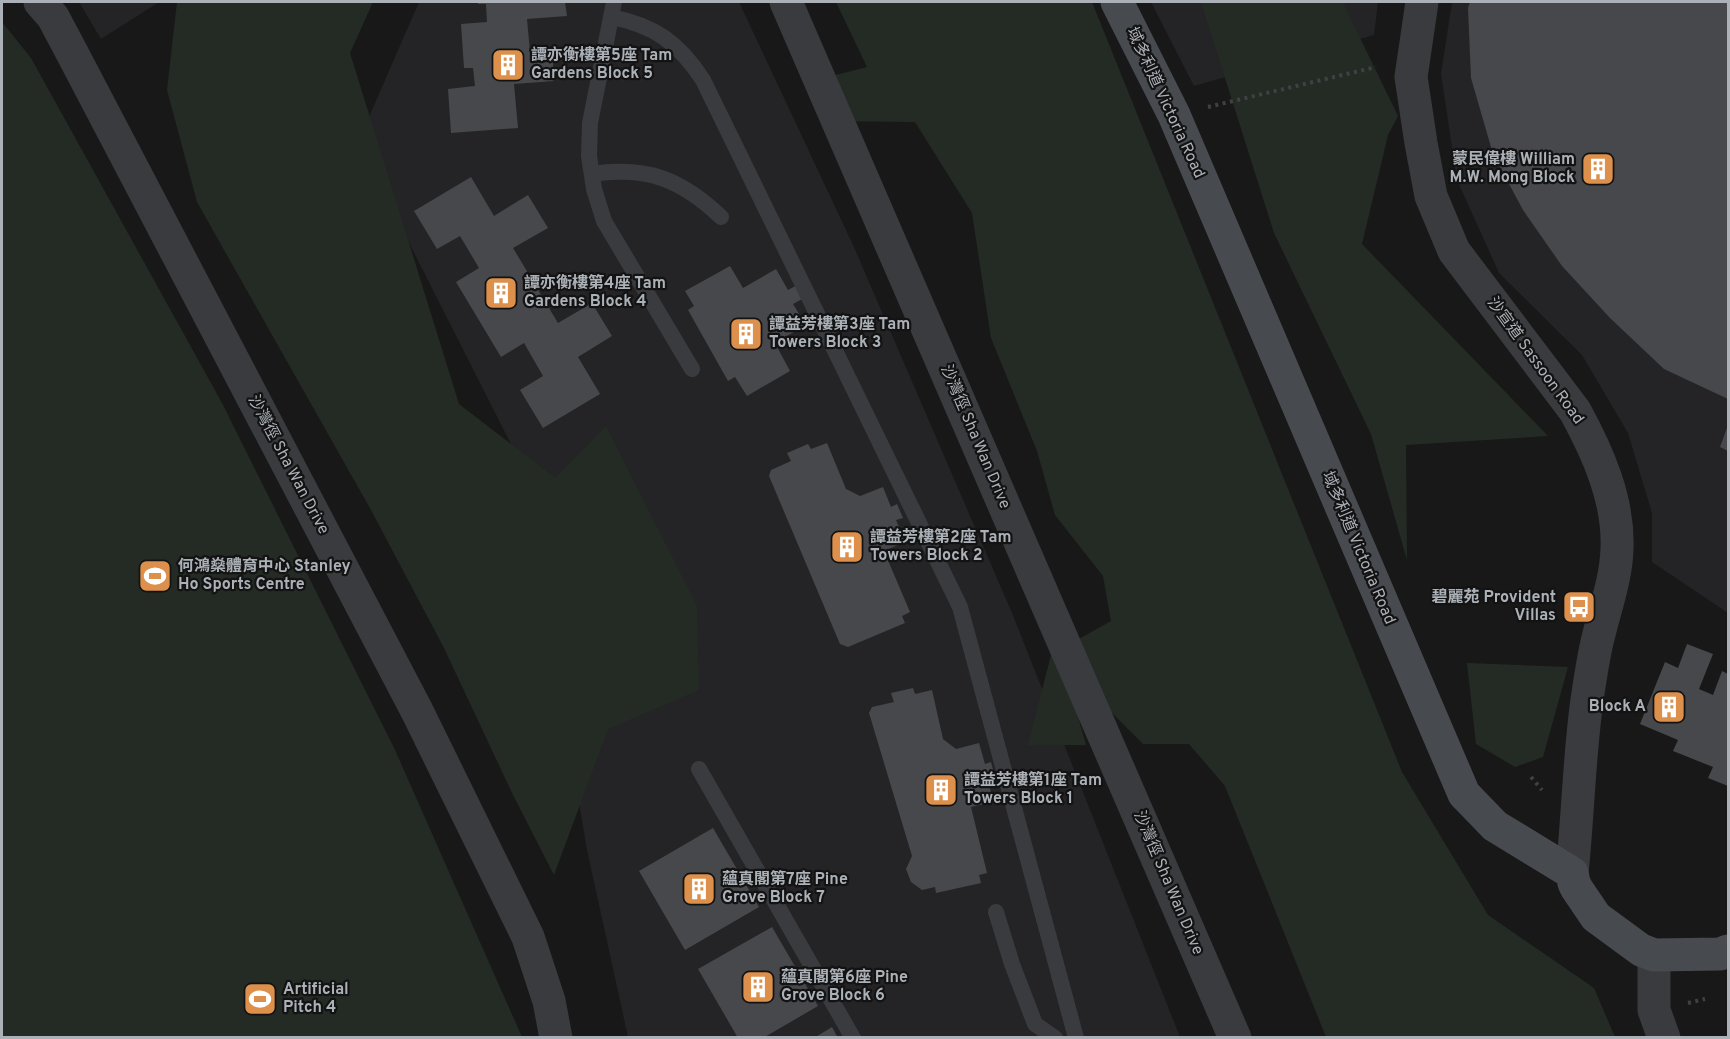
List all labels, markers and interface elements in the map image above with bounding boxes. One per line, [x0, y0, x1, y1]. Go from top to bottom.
street label: 域多利道 Victoria Road [1121, 24, 1209, 182]
place label: 譚亦衡樓第5座 Tam Gardens Block 5 [531, 45, 672, 84]
building icon: 譚亦衡樓第5座 Tam Gardens Block 5 [490, 47, 526, 83]
place label: 蒙民偉樓 William M.W. Mong Block [1449, 149, 1575, 188]
building icon: 蒙民偉樓 William M.W. Mong Block [1580, 151, 1616, 187]
place label: 譚亦衡樓第4座 Tam Gardens Block 4 [524, 273, 666, 312]
building icon: 譚亦衡樓第4座 Tam Gardens Block 4 [483, 275, 519, 311]
street label: 沙宣道 Sassoon Road [1482, 293, 1588, 429]
place label: 譚益芳樓第3座 Tam Towers Block 3 [769, 314, 910, 353]
building icon: 譚益芳樓第3座 Tam Towers Block 3 [728, 316, 764, 352]
street label: 沙灣徑 Sha Wan Drive [936, 362, 1014, 512]
street label: 沙灣徑 Sha Wan Drive [243, 392, 333, 538]
street label: 域多利道 Victoria Road [1317, 468, 1399, 628]
place label: 譚益芳樓第2座 Tam Towers Block 2 [870, 527, 1011, 566]
building icon: 譚益芳樓第2座 Tam Towers Block 2 [829, 529, 865, 565]
place label: 何鴻燊體育中心 Stanley Ho Sports Centre [178, 557, 351, 595]
sports icon: 何鴻燊體育中心 Stanley Ho Sports Centre [137, 558, 173, 594]
place label: 碧麗苑 Provident Villas [1432, 588, 1556, 626]
bus stop icon: 碧麗苑 Provident Villas [1561, 589, 1597, 625]
building icon: Block A [1651, 689, 1687, 725]
place label: Block A [1589, 697, 1646, 717]
place label: 譚益芳樓第1座 Tam Towers Block 1 [964, 770, 1102, 809]
building icon: 譚益芳樓第1座 Tam Towers Block 1 [923, 772, 959, 808]
street label: 沙灣徑 Sha Wan Drive [1129, 808, 1207, 958]
place label: 蘊真閣第7座 Pine Grove Block 7 [722, 869, 848, 908]
building icon: 蘊真閣第7座 Pine Grove Block 7 [681, 871, 717, 907]
place label: 蘊真閣第6座 Pine Grove Block 6 [781, 967, 908, 1006]
building icon: 蘊真閣第6座 Pine Grove Block 6 [740, 969, 776, 1005]
place label: Artificial Pitch 4 [283, 980, 349, 1018]
sports icon: Artificial Pitch 4 [242, 981, 278, 1017]

